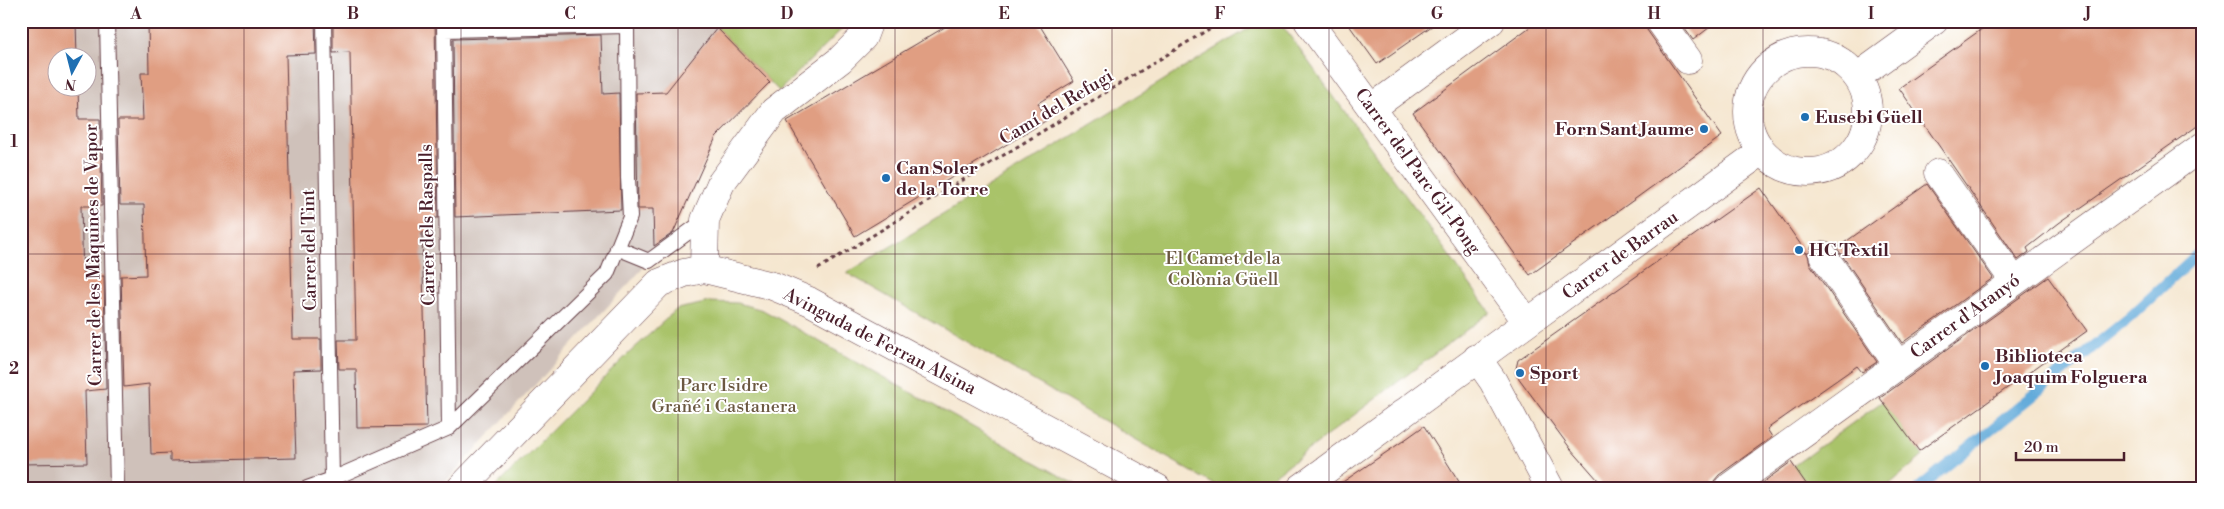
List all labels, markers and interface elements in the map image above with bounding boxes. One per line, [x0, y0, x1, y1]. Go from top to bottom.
text: A [129, 4, 142, 24]
text: B [347, 4, 359, 24]
text: C [564, 4, 576, 24]
text: D [781, 4, 794, 24]
text: E [998, 4, 1010, 24]
text: F [1214, 4, 1226, 24]
text: G [1431, 4, 1444, 24]
text: H [1647, 4, 1661, 24]
text: I [1868, 4, 1874, 24]
text: J [2083, 4, 2091, 24]
north arrow [48, 48, 98, 98]
street label: Camí del Refugi [995, 64, 1117, 150]
text: N [64, 74, 77, 94]
street label: Carrer del Parc Gil-Pong [1350, 84, 1486, 259]
place label: Eusebi Güell [1815, 106, 1923, 129]
marker: Eusebi Güell [1799, 111, 1811, 123]
place label: Forn Sant Jaume [1555, 118, 1694, 141]
street label: Carrer de les Màquines de Vapor [80, 123, 107, 386]
marker: Forn Sant Jaume [1698, 123, 1710, 135]
text: 1 [10, 132, 18, 152]
street label: Carrer dels Raspalls [415, 144, 440, 306]
place label: Can Soler de la Torre [896, 157, 989, 201]
marker: Can Soler de la Torre [880, 172, 892, 184]
street label: Carrer del Tint [297, 188, 322, 311]
street label: Carrer de Barrau [1558, 205, 1683, 305]
place label: HC Tèxtil [1809, 239, 1889, 262]
marker: HC Tèxtil [1793, 244, 1805, 256]
park label: El Camet de la Colònia Güell [1165, 247, 1282, 291]
street label: Carrer d'Aranyó [1906, 269, 2025, 364]
street label: Avinguda de Ferran Alsina [779, 282, 981, 400]
place label: Biblioteca Joaquim Folguera [1992, 345, 2148, 389]
text: 2 [9, 359, 19, 379]
marker: Biblioteca Joaquim Folguera [1979, 360, 1991, 372]
place label: Sport [1530, 362, 1579, 385]
marker: Sport [1514, 367, 1526, 379]
park label: Parc Isidre Grañé i Castanera [651, 374, 797, 418]
scale bar [2016, 429, 2124, 461]
text: 20 m [2024, 438, 2059, 457]

